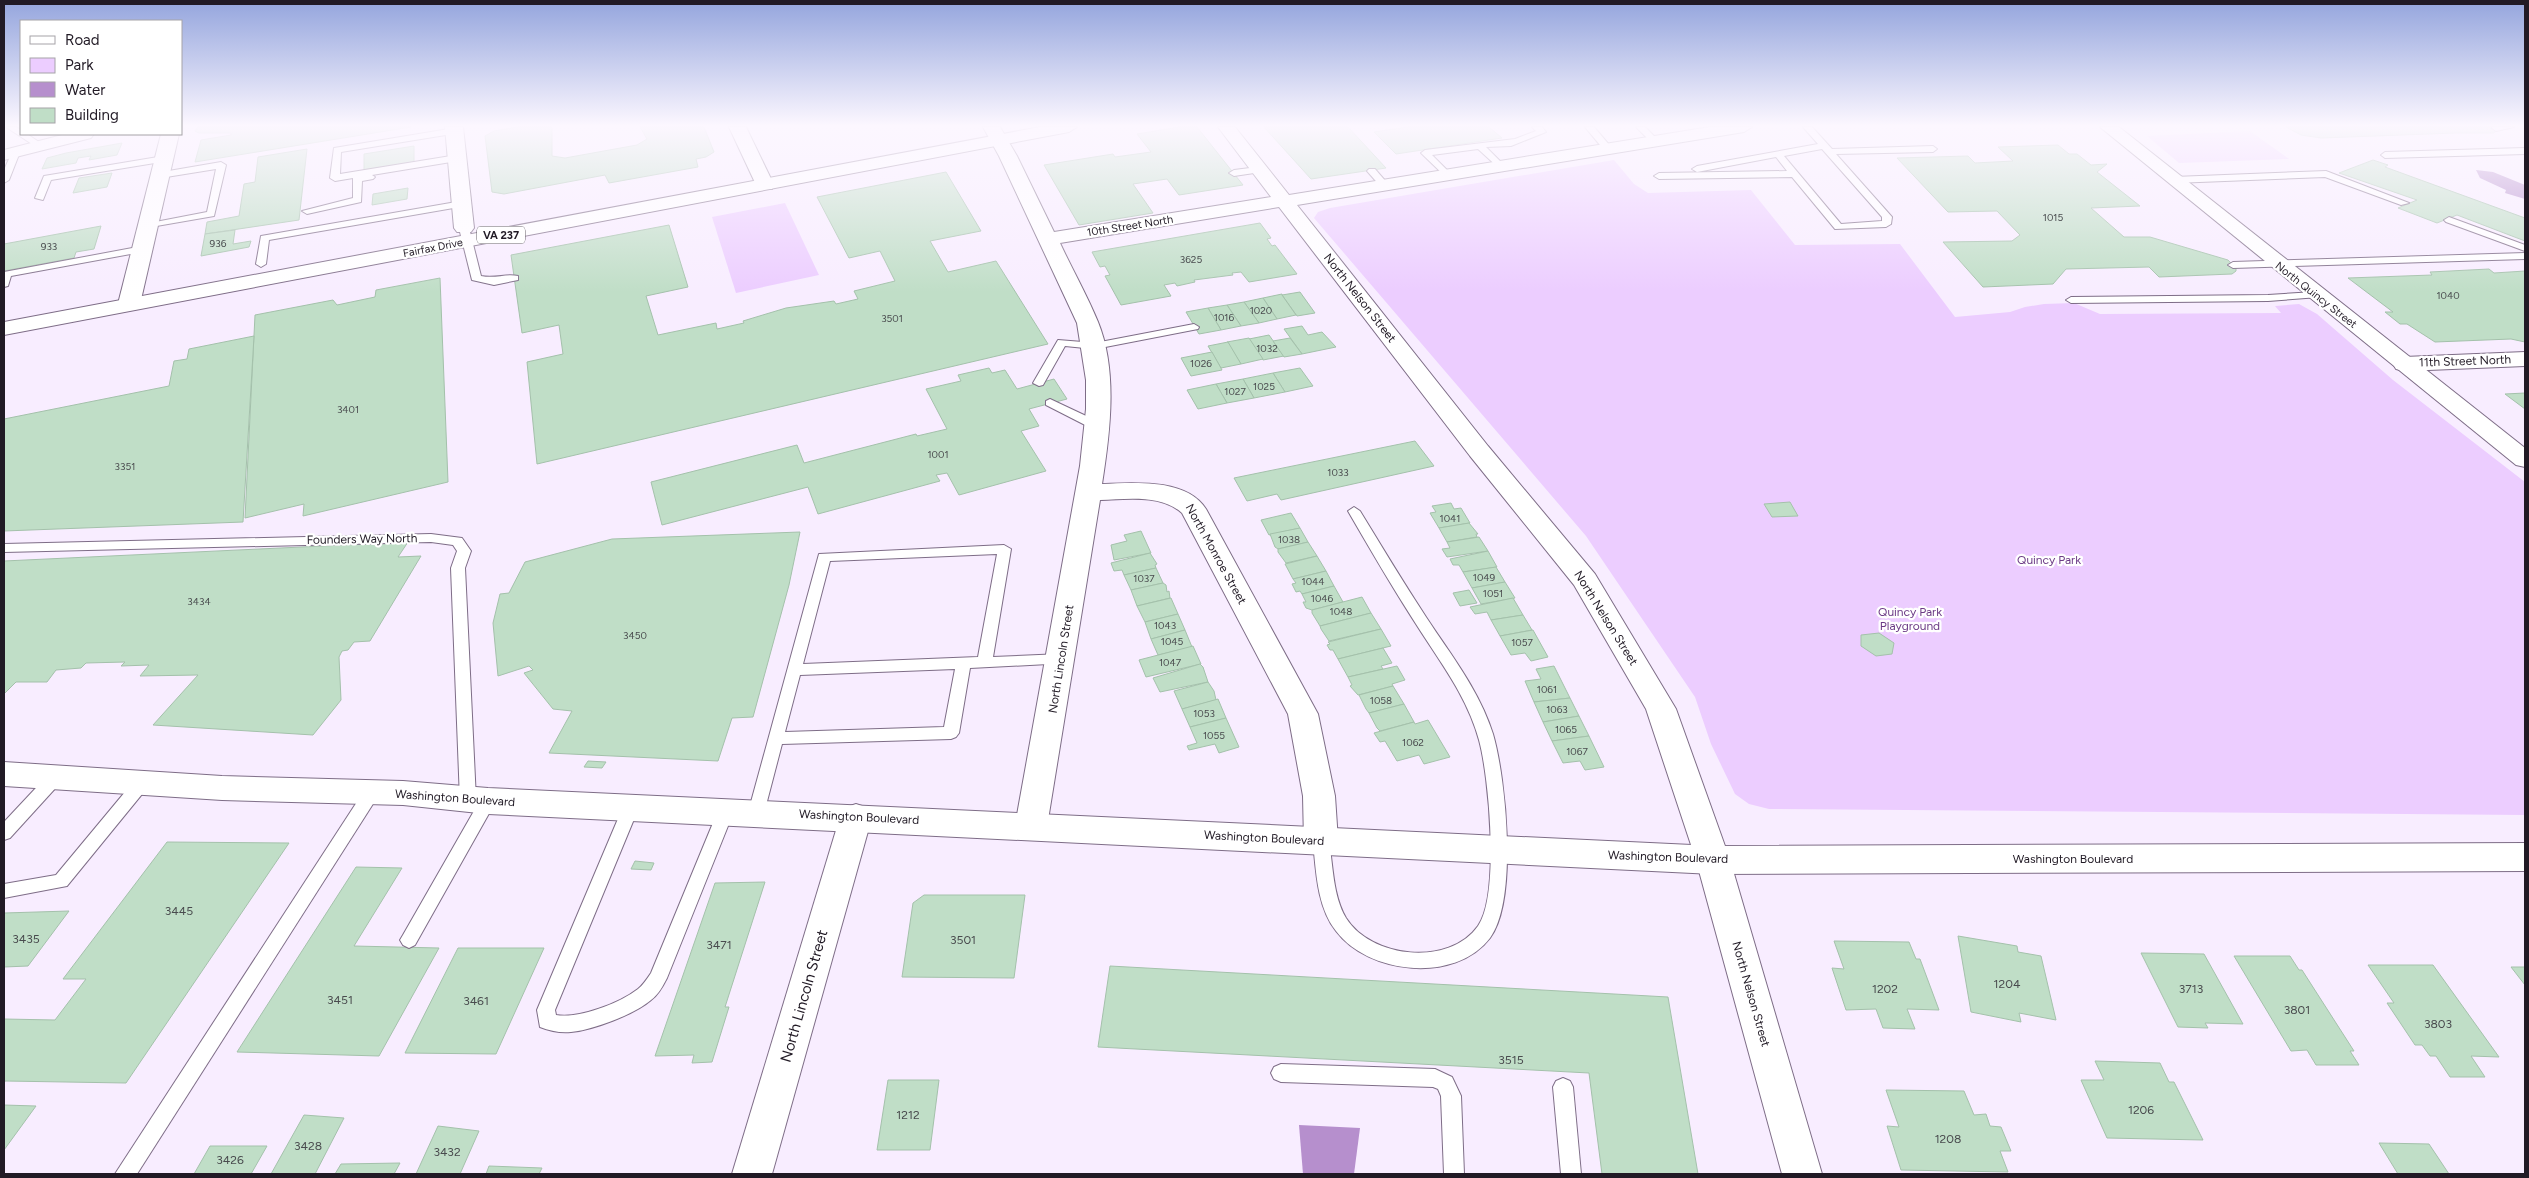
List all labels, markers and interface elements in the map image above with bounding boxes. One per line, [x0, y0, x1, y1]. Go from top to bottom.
legend [20, 20, 182, 135]
text: Road [65, 31, 100, 49]
text: Park [65, 56, 94, 74]
text: Water [65, 81, 105, 99]
text: Building [65, 106, 119, 124]
house number: 1015 [2043, 211, 2063, 224]
street label: 10th Street North [1086, 213, 1174, 239]
road number: VA 237 [477, 226, 525, 244]
street label: Fairfax Drive [402, 236, 464, 260]
house number: 936 [210, 237, 227, 250]
house number: 933 [41, 240, 57, 253]
street label: North Nelson Street [1321, 251, 1399, 346]
house number: 3625 [1180, 253, 1202, 266]
street label: North Quincy Street [2273, 259, 2359, 331]
house number: 1040 [2436, 289, 2460, 302]
house number: 1020 [1250, 304, 1272, 317]
house number: 1016 [1214, 311, 1234, 324]
house number: 3501 [881, 312, 903, 325]
house number: 1032 [1256, 342, 1278, 355]
street label: 11th Street North [2419, 352, 2512, 370]
house number: 1026 [1190, 357, 1212, 370]
house number: 1025 [1253, 380, 1275, 393]
house number: 1027 [1224, 385, 1246, 398]
house number: 3401 [337, 403, 359, 416]
house number: 1001 [927, 448, 949, 461]
house number: 3351 [115, 460, 135, 473]
house number: 1033 [1327, 466, 1349, 479]
street label: North Monroe Street [1183, 501, 1250, 607]
house number: 1041 [1440, 512, 1460, 525]
street label: Founders Way North [306, 531, 418, 547]
house number: 1038 [1278, 533, 1300, 546]
park label: Quincy Park [2017, 553, 2081, 567]
street label: North Nelson Street [1571, 568, 1641, 668]
house number: 1049 [1473, 571, 1496, 584]
house number: 1037 [1133, 572, 1155, 585]
house number: 1044 [1302, 575, 1324, 588]
house number: 1051 [1483, 587, 1503, 600]
house number: 1046 [1311, 592, 1334, 605]
house number: 3434 [187, 595, 211, 608]
street label: North Lincoln Street [1046, 603, 1077, 714]
house number: 1048 [1330, 605, 1352, 618]
park label: Quincy Park Playground [1878, 605, 1942, 633]
house number: 1043 [1154, 619, 1176, 632]
house number: 3450 [623, 629, 647, 642]
house number: 1045 [1161, 635, 1184, 648]
house number: 1057 [1511, 636, 1533, 649]
house number: 1047 [1159, 656, 1182, 669]
house number: 1061 [1537, 683, 1557, 696]
house number: 1058 [1370, 694, 1392, 707]
house number: 1063 [1546, 703, 1568, 716]
house number: 1053 [1193, 707, 1215, 720]
house number: 1065 [1555, 723, 1577, 736]
house number: 1055 [1203, 729, 1225, 742]
house number: 1062 [1402, 736, 1424, 749]
house number: 1067 [1566, 745, 1588, 758]
street label: Washington Boulevard [394, 787, 516, 809]
street label: Washington Boulevard [799, 807, 919, 827]
street label: Washington Boulevard [1204, 828, 1324, 848]
street label: Washington Boulevard [1608, 848, 1728, 866]
street label: Washington Boulevard [2013, 852, 2133, 866]
house number: 3445 [165, 904, 193, 918]
street label: North Lincoln Street [776, 927, 832, 1064]
house number: 3435 [12, 932, 40, 946]
house number: 3501 [950, 933, 976, 947]
house number: 3471 [706, 938, 732, 952]
street label: North Nelson Street [1729, 940, 1773, 1049]
house number: 1204 [1994, 977, 2021, 991]
house number: 1202 [1872, 982, 1898, 996]
house number: 3713 [2179, 982, 2203, 996]
house number: 3451 [327, 993, 353, 1007]
house number: 3461 [463, 994, 489, 1008]
house number: 3801 [2284, 1003, 2310, 1017]
house number: 3803 [2424, 1017, 2452, 1031]
house number: 3515 [1498, 1053, 1524, 1067]
house number: 1206 [2128, 1103, 2154, 1117]
house number: 1212 [896, 1108, 920, 1122]
house number: 1208 [1935, 1132, 1961, 1146]
house number: 3428 [294, 1139, 322, 1153]
house number: 3432 [433, 1145, 461, 1159]
house number: 3426 [216, 1153, 244, 1167]

